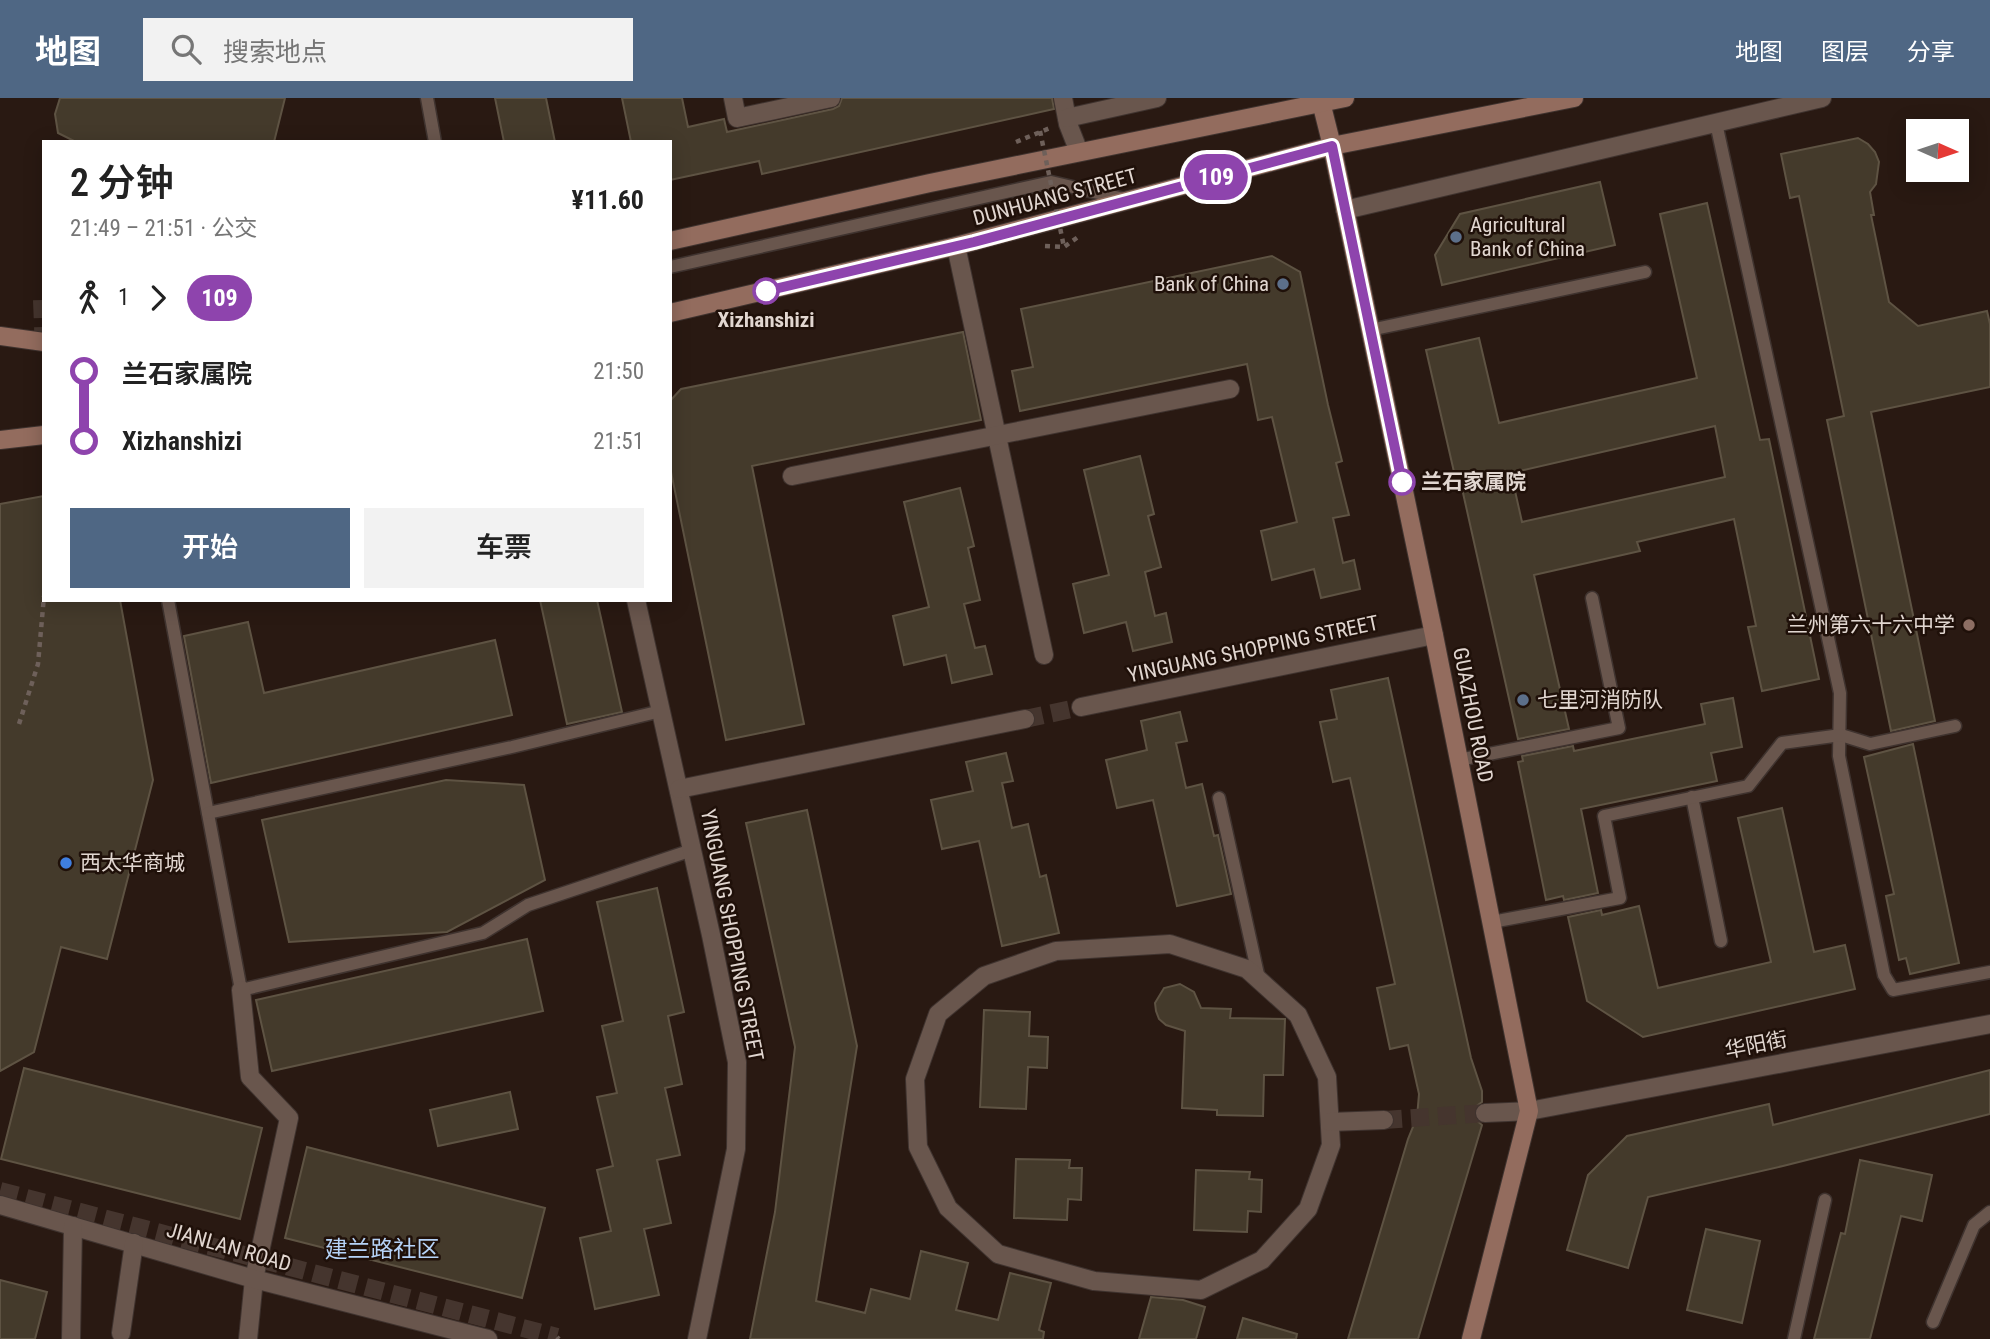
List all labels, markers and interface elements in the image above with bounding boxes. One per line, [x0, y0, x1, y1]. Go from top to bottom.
search box [143, 18, 633, 81]
icon: search [167, 30, 205, 68]
text: 地图 [35, 32, 101, 71]
text: 搜索地点 [223, 37, 327, 67]
text: 地图 [1735, 38, 1783, 66]
text: 图层 [1821, 38, 1869, 66]
text: 分享 [1907, 38, 1955, 66]
north arrow [1906, 119, 1969, 182]
map controls [1906, 119, 1969, 182]
line badge: 109 [1176, 154, 1256, 200]
text: 2 分钟 [70, 161, 174, 205]
text: 109 [1198, 163, 1234, 191]
street label: DUNHUANG STREET [970, 164, 1140, 230]
text: ¥11.60 [572, 185, 644, 215]
place label: Agricultural Bank of China [1470, 213, 1585, 261]
text: 21:49 – 21:51 · 公交 [70, 215, 257, 242]
marker: Agricultural Bank of China [1448, 229, 1464, 245]
place label: Bank of China [1154, 272, 1269, 296]
marker: Bank of China [1275, 276, 1291, 292]
marker: Xizhanshizi [753, 278, 779, 304]
icon: walk [70, 279, 108, 317]
icon: forward [139, 279, 177, 317]
text: 1 [118, 284, 129, 311]
text: 109 [201, 284, 238, 312]
place label: Xizhanshizi [717, 308, 815, 332]
text: 21:50 [593, 358, 644, 385]
text: 兰石家属院 [122, 359, 252, 389]
text: Xizhanshizi [122, 426, 242, 456]
text: 21:51 [593, 428, 644, 455]
marker: 兰石家属院 [1389, 469, 1415, 495]
place label: 兰石家属院 [1421, 470, 1526, 494]
button: 开始 [70, 508, 350, 588]
button: 车票 [364, 508, 644, 588]
street label: YINGUANG SHOPPING STREET [1125, 611, 1381, 687]
place label: 兰州第六十六中学 [1787, 613, 1955, 637]
marker: 兰州第六十六中学 [1961, 617, 1977, 633]
street label: GUAZHOU ROAD [1448, 645, 1498, 785]
place label: 七里河消防队 [1537, 688, 1663, 712]
marker: 七里河消防队 [1515, 692, 1531, 708]
street label: YINGUANG SHOPPING STREET [696, 807, 768, 1063]
place label: 西太华商城 [80, 851, 185, 875]
marker: 西太华商城 [58, 855, 74, 871]
street label: 华阳街 [1723, 1027, 1789, 1063]
street label: JIANLAN ROAD [164, 1218, 294, 1276]
district label: 建兰路社区 [325, 1236, 440, 1263]

